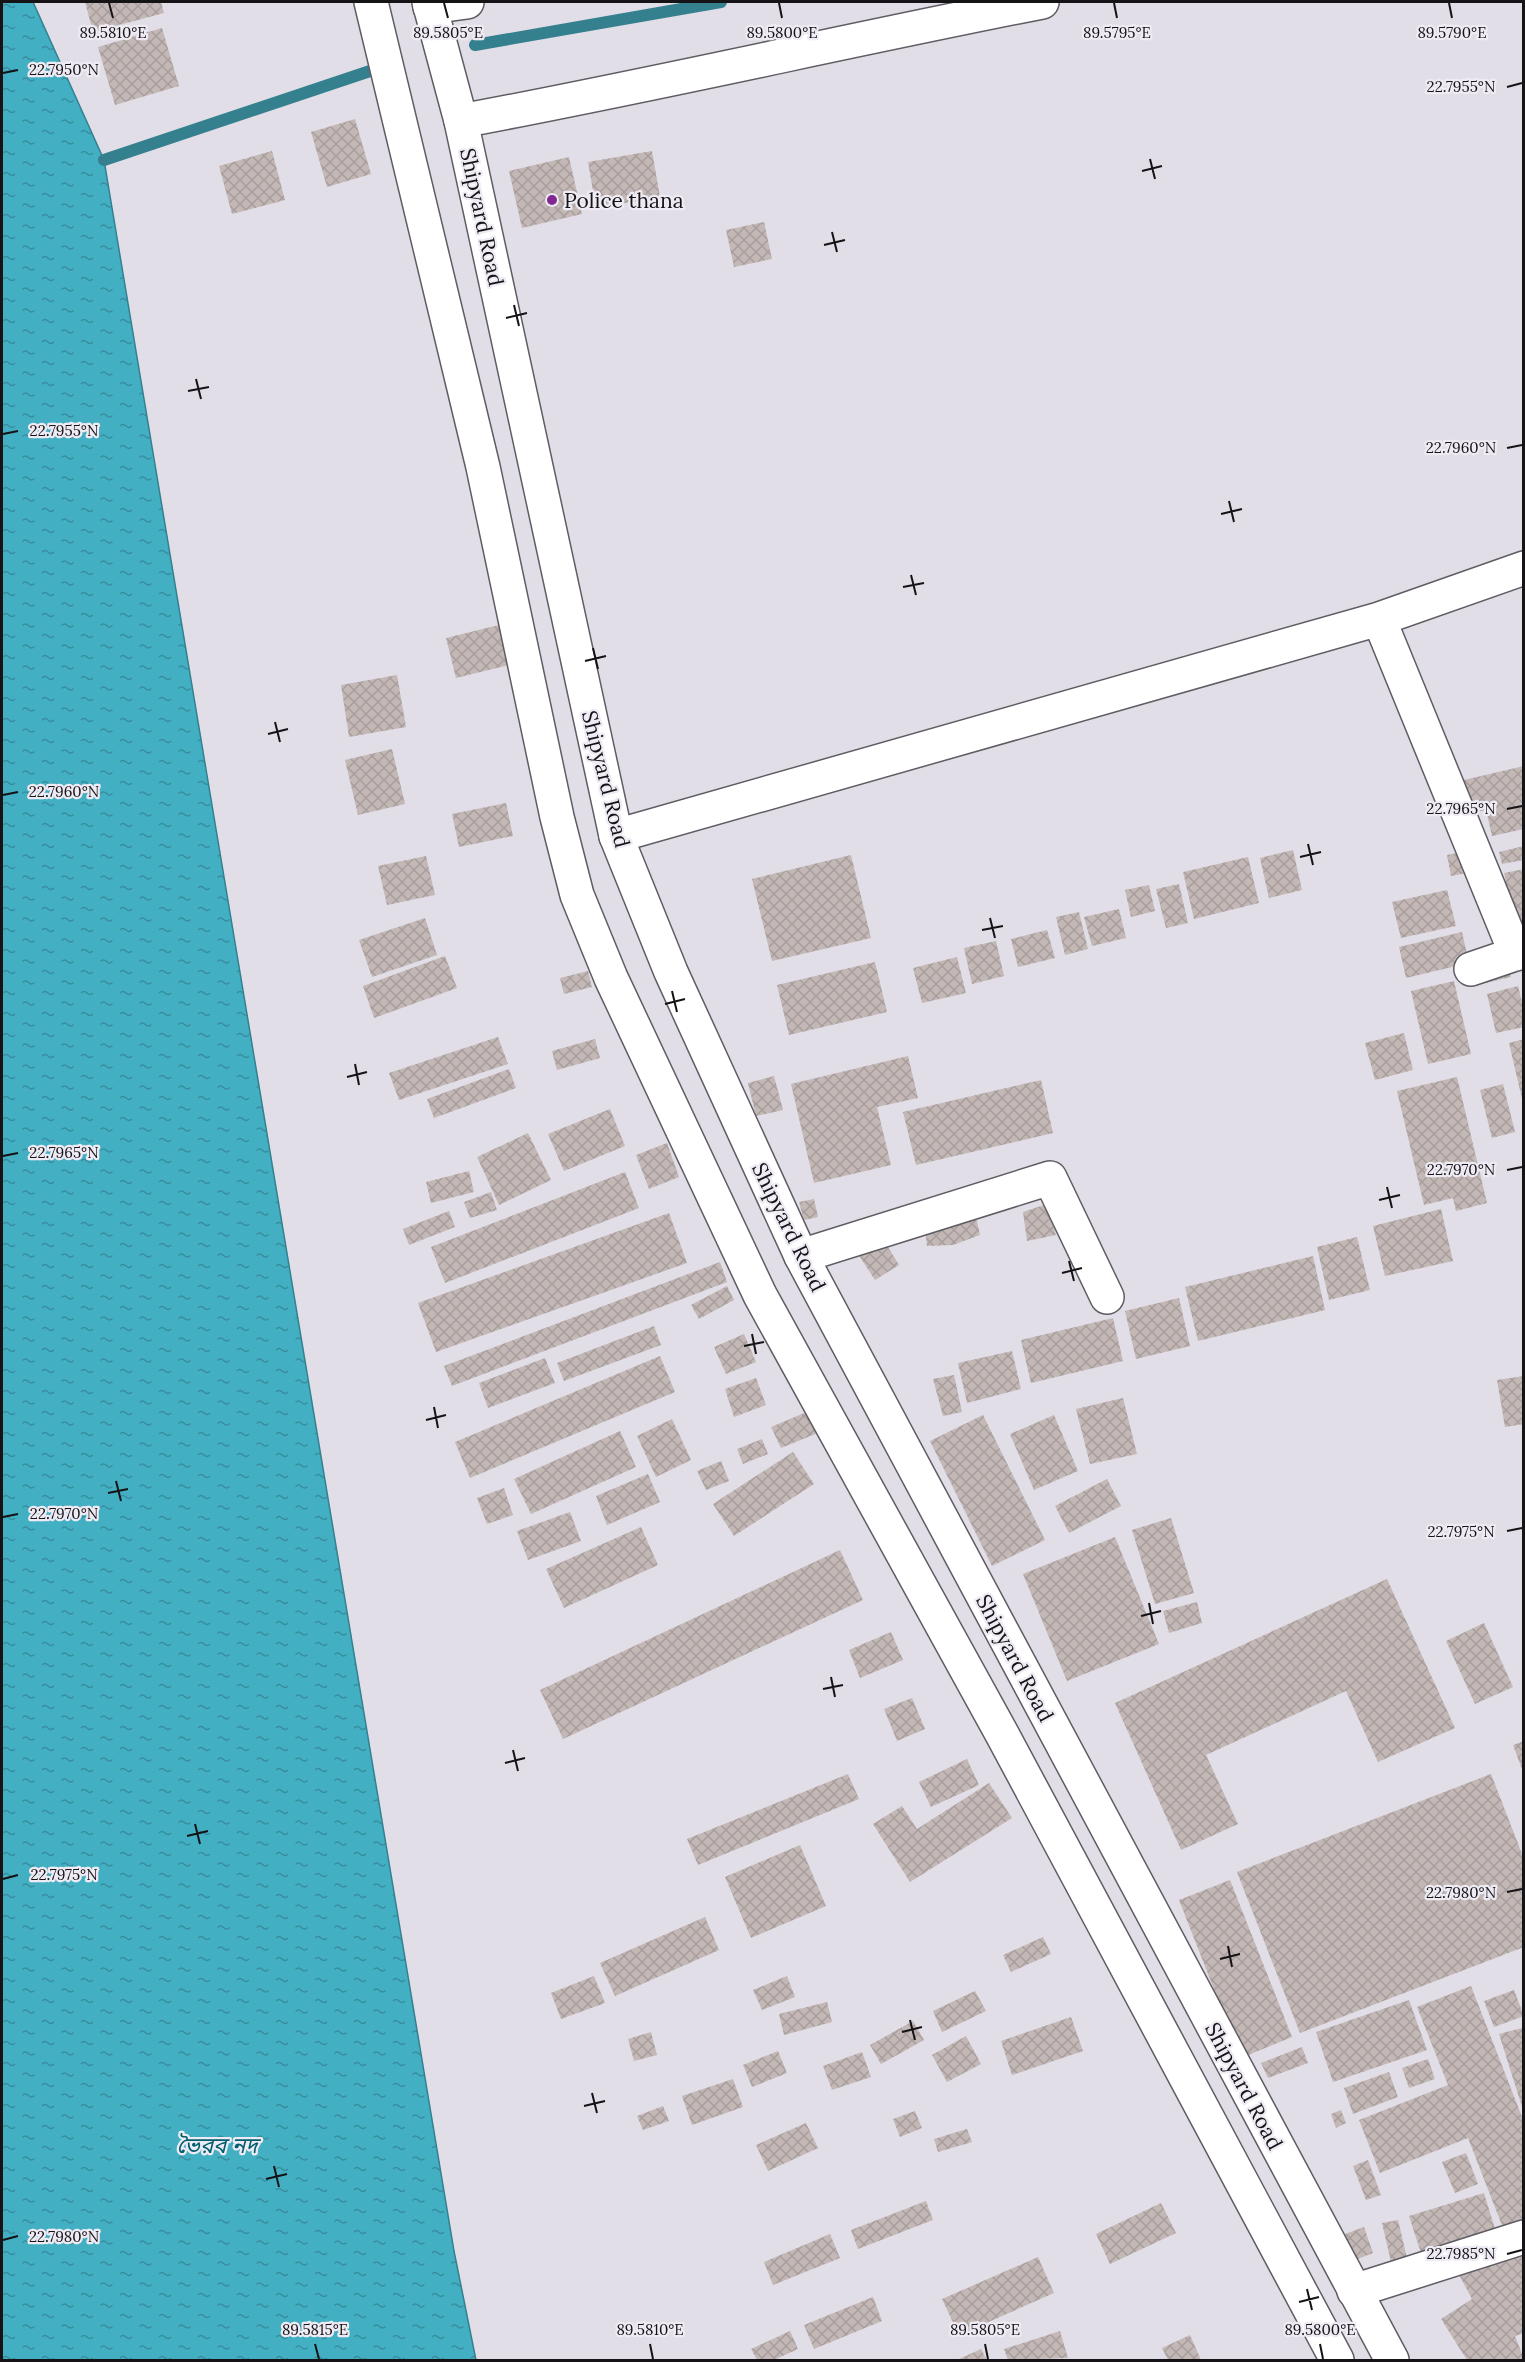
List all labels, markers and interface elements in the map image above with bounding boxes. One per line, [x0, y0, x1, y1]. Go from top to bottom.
text: 89.5810°E [79, 23, 147, 42]
text: 89.5805°E [413, 23, 483, 42]
text: 89.5800°E [746, 23, 818, 42]
text: 89.5795°E [1083, 23, 1151, 42]
text: 89.5790°E [1418, 23, 1486, 42]
text: 22.7950°N [29, 60, 99, 79]
text: 22.7955°N [1427, 77, 1495, 96]
street label: Shipyard Road [454, 146, 510, 288]
place label: Police thana [564, 187, 684, 214]
marker: Police thana [545, 193, 559, 207]
text: 22.7955°N [30, 421, 98, 440]
text: 22.7960°N [1426, 438, 1496, 457]
street label: Shipyard Road [576, 708, 636, 850]
text: 22.7960°N [29, 782, 99, 801]
text: 22.7965°N [1426, 799, 1496, 818]
text: 22.7965°N [29, 1143, 99, 1162]
street label: Shipyard Road [746, 1158, 832, 1296]
text: 22.7970°N [1427, 1160, 1495, 1179]
text: 22.7970°N [30, 1504, 98, 1523]
text: 22.7975°N [1427, 1522, 1495, 1541]
street label: Shipyard Road [970, 1590, 1060, 1726]
text: 22.7975°N [30, 1865, 98, 1884]
text: 22.7980°N [1426, 1883, 1496, 1902]
street label: Shipyard Road [1199, 2018, 1289, 2154]
water label: ভৈরব নদ [177, 2131, 261, 2159]
text: 22.7980°N [29, 2227, 99, 2246]
text: 22.7985°N [1426, 2244, 1496, 2263]
text: 89.5815°E [282, 2320, 348, 2339]
text: 89.5810°E [616, 2320, 684, 2339]
text: 89.5805°E [950, 2320, 1020, 2339]
text: 89.5800°E [1284, 2320, 1356, 2339]

